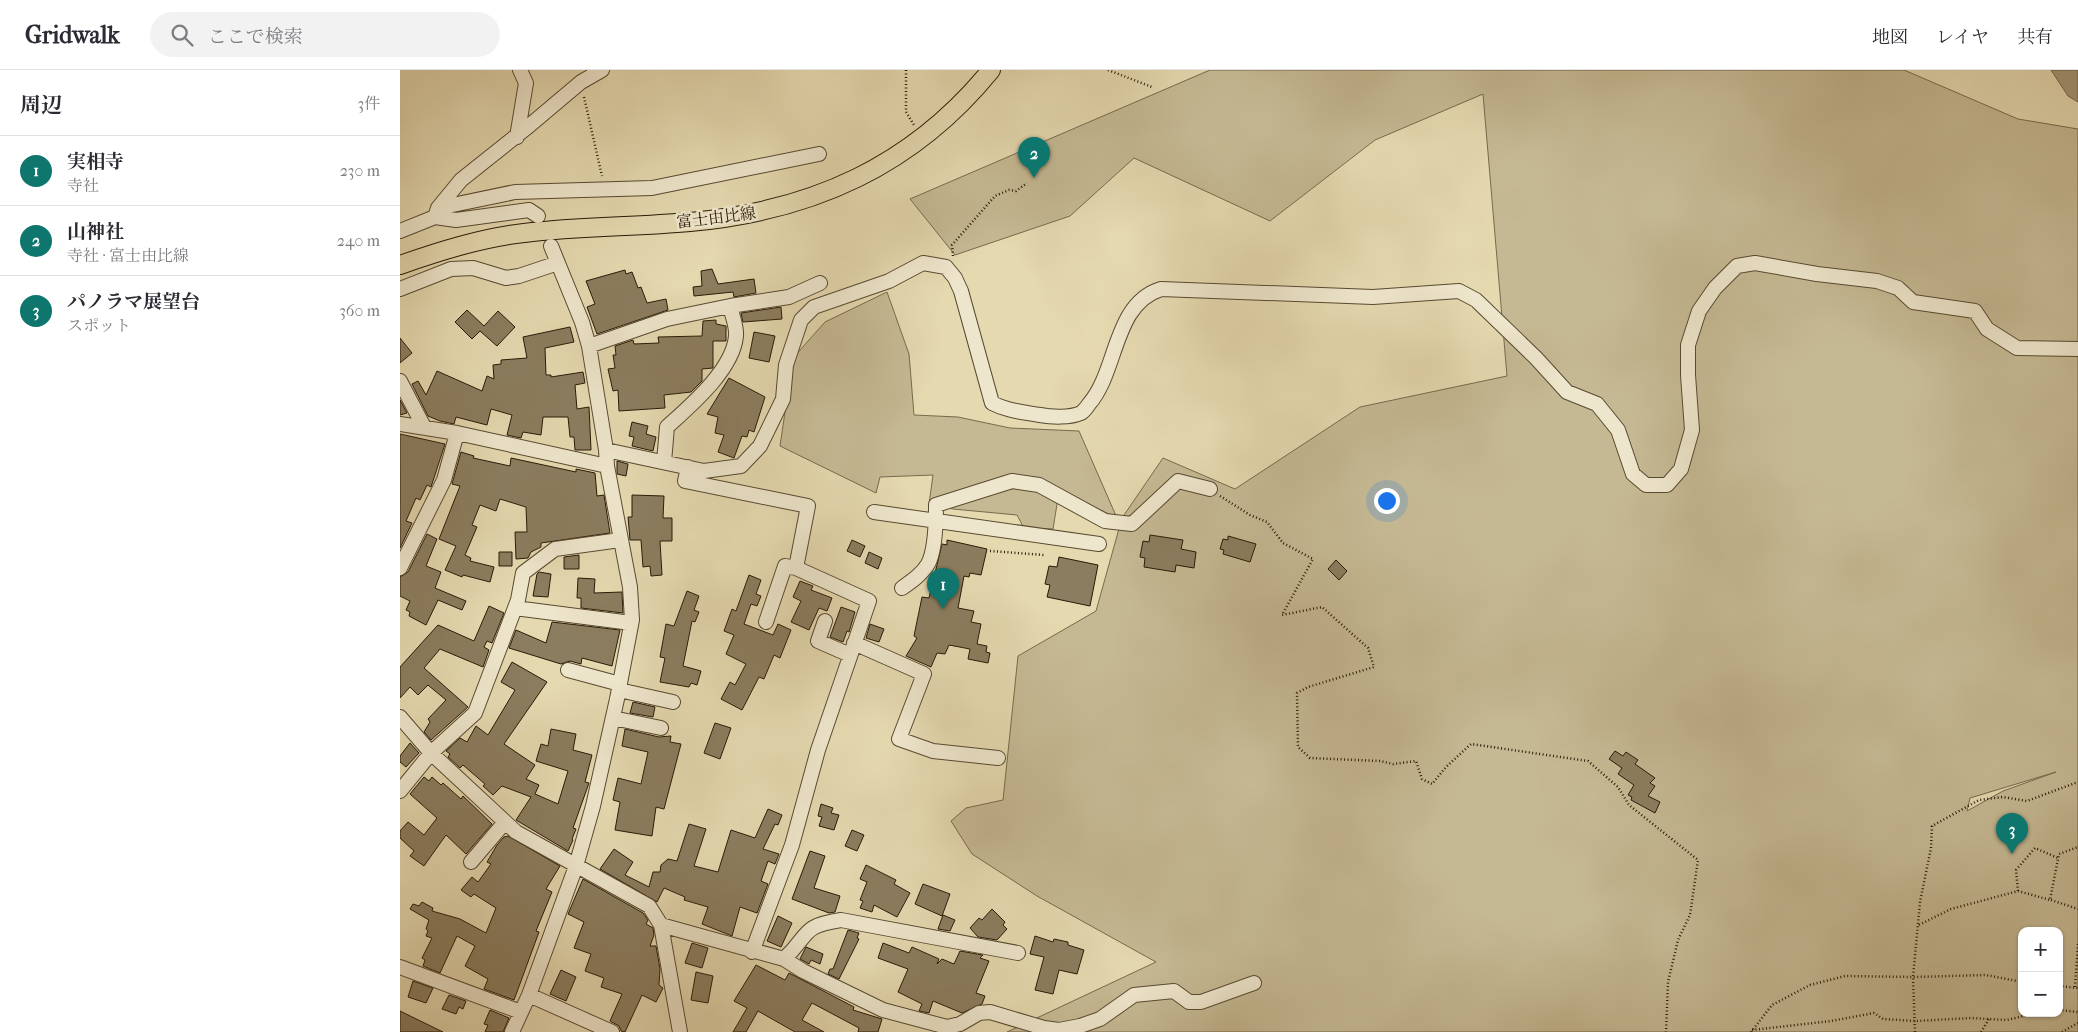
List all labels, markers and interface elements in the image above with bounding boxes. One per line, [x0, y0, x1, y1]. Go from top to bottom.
search box [150, 12, 500, 57]
text: Gridwalk [25, 21, 120, 49]
icon: search [168, 21, 196, 49]
text: ここで検索 [208, 26, 303, 48]
text: 地図 [1872, 27, 1908, 48]
text: レイヤ [1936, 27, 1989, 48]
text: 共有 [2017, 27, 2053, 48]
text: 周辺 [20, 93, 62, 117]
text: 3件 [357, 94, 380, 113]
pin: 2 [1018, 137, 1050, 178]
text: 実相寺 [67, 151, 124, 173]
text: 1 [33, 161, 39, 180]
text: 230 m [340, 161, 380, 180]
text: 寺社 [67, 176, 99, 195]
street label: 富士由比線 [675, 203, 757, 232]
text: 山神社 [67, 221, 124, 243]
text: 2 [32, 231, 40, 250]
text: 240 m [337, 231, 380, 250]
text: 寺社 · 富士由比線 [67, 246, 189, 265]
text: パノラマ展望台 [67, 291, 200, 313]
text: 3 [33, 301, 39, 320]
text: 360 m [339, 301, 380, 320]
text: スポット [67, 316, 131, 335]
your location [1374, 488, 1400, 514]
pin: 1 [927, 568, 959, 609]
pin: 3 [1996, 813, 2028, 854]
map controls [2018, 927, 2063, 1017]
button: + [2018, 927, 2063, 972]
button: − [2018, 972, 2063, 1017]

